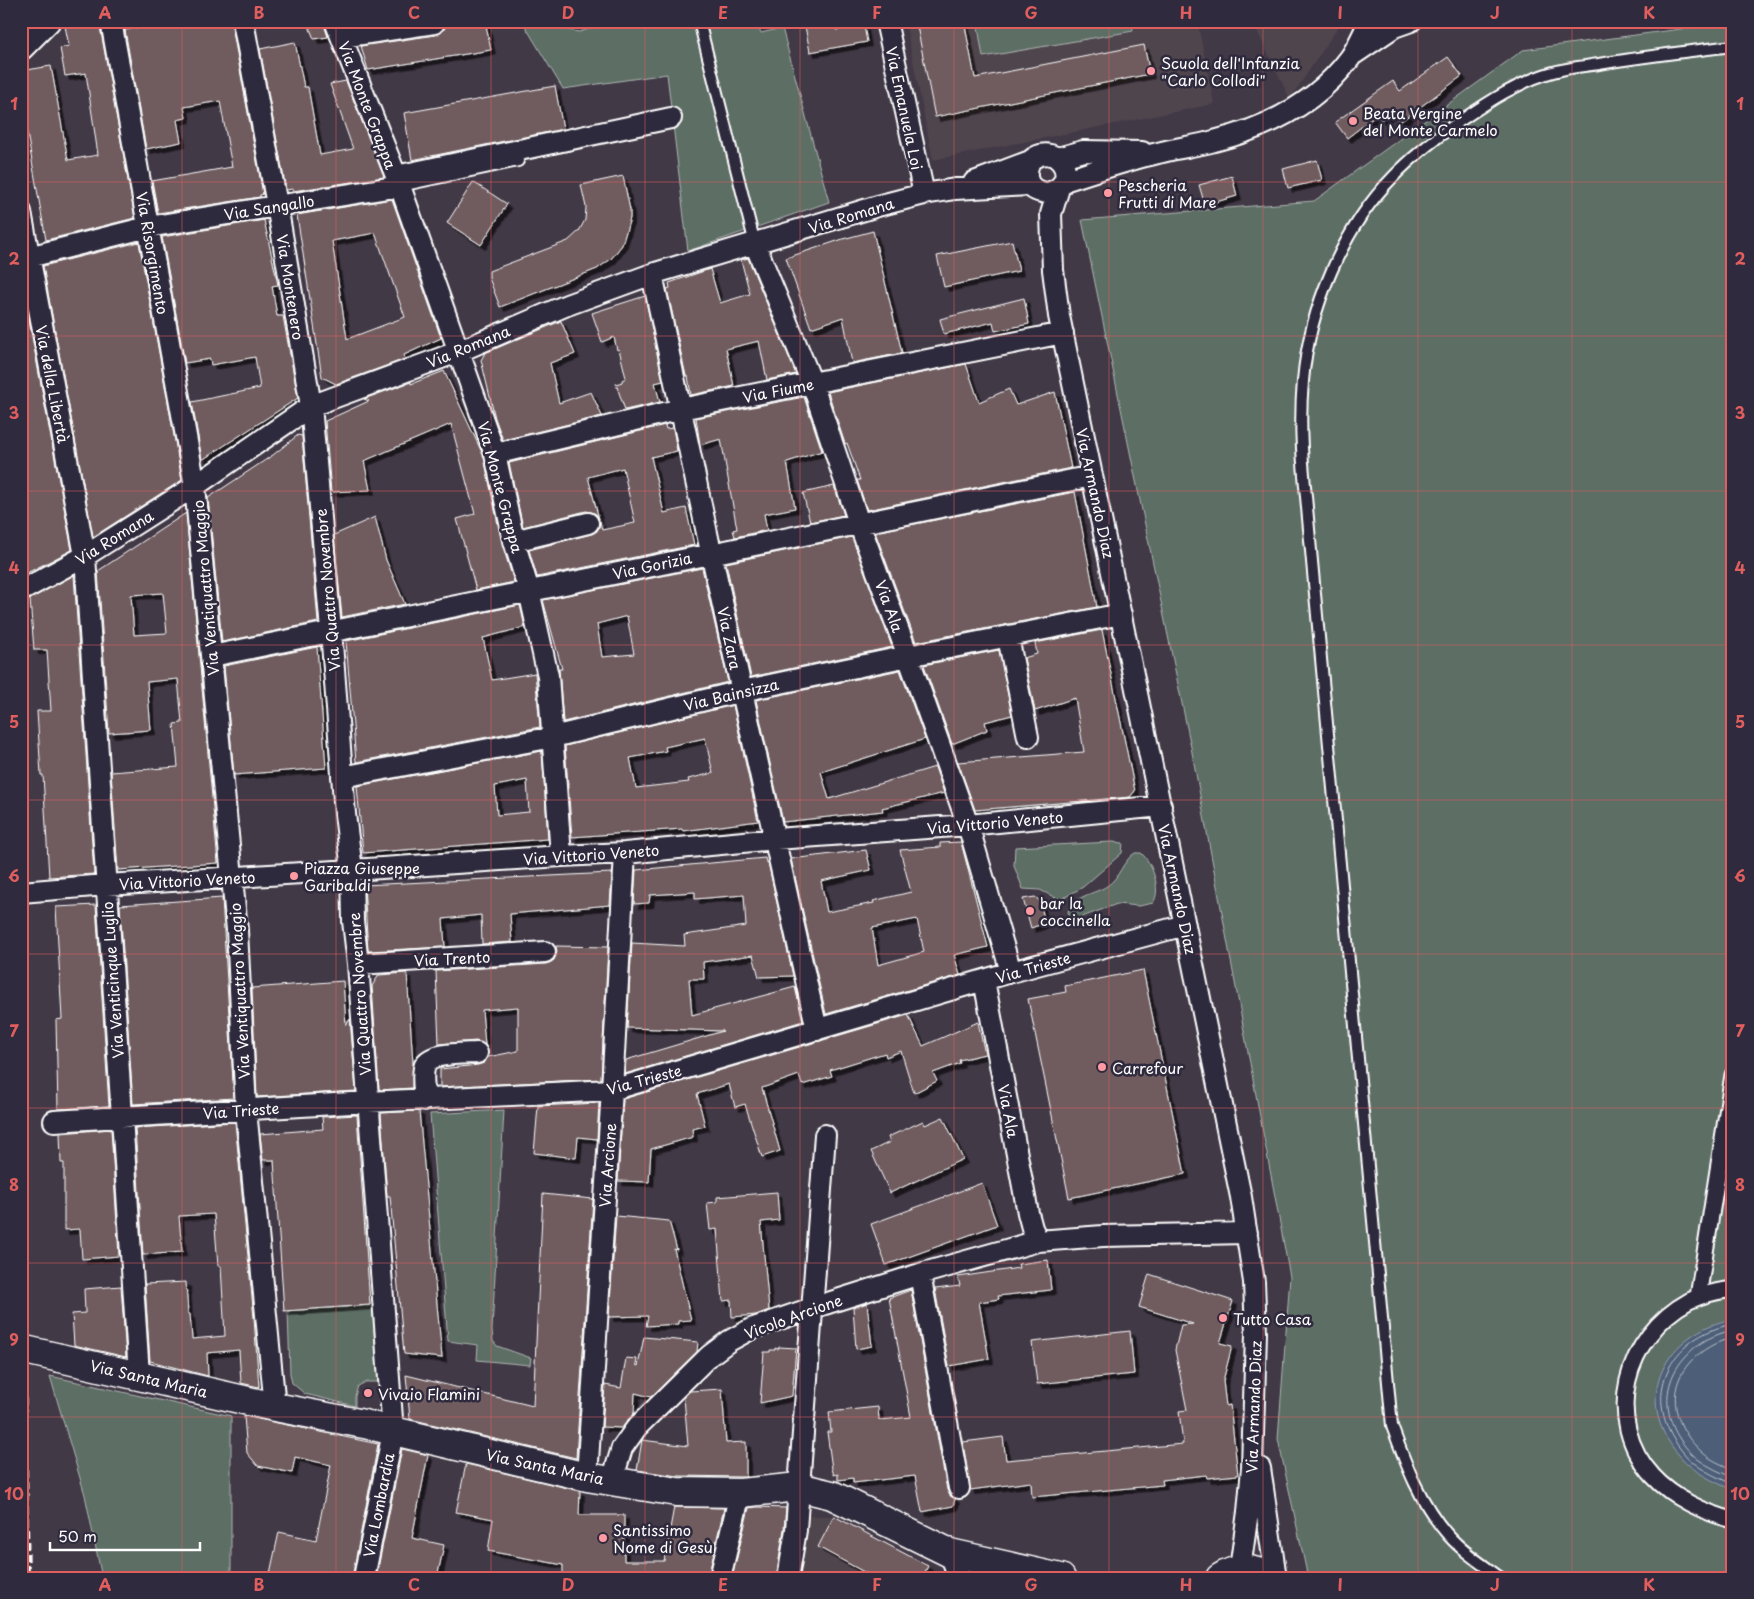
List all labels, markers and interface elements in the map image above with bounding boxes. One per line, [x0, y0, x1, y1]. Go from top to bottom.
text: A [99, 0, 112, 24]
text: B [254, 0, 265, 24]
text: C [408, 0, 420, 24]
text: D [562, 0, 574, 24]
text: E [718, 0, 728, 24]
text: F [872, 0, 882, 24]
text: G [1024, 0, 1038, 24]
text: H [1180, 0, 1192, 24]
text: I [1337, 0, 1343, 24]
text: J [1490, 0, 1500, 24]
text: K [1643, 0, 1655, 24]
street label: Via Monte Grappa [333, 38, 403, 173]
street label: Via Emanuela Loi [881, 44, 929, 172]
place label: Scuola dell'Infanzia "Carlo Collodi" [1161, 51, 1300, 91]
marker: Scuola dell'Infanzia "Carlo Collodi" [1145, 65, 1157, 77]
text: 1 [10, 91, 18, 115]
text: 1 [1736, 91, 1744, 115]
place label: Beata Vergine del Monte Carmelo [1363, 101, 1498, 141]
marker: Beata Vergine del Monte Carmelo [1347, 115, 1359, 127]
place label: Pescheria Frutti di Mare [1118, 173, 1217, 213]
marker: Pescheria Frutti di Mare [1102, 187, 1114, 199]
street label: Via Sangallo [222, 189, 316, 225]
street label: Via Risorgimento [131, 190, 175, 316]
street label: Via Romana [805, 191, 897, 239]
street label: Via Montenero [271, 233, 311, 341]
text: 2 [8, 246, 20, 270]
text: 2 [1734, 246, 1746, 270]
street label: Via Romana [423, 319, 514, 373]
street label: Via della Libertà [30, 323, 76, 445]
street label: Via Fiume [740, 372, 816, 408]
text: 3 [9, 400, 19, 424]
text: 3 [1735, 400, 1745, 424]
street label: Via Monte Grappa [472, 419, 530, 556]
street label: Via Armando Diaz [1071, 426, 1121, 560]
street label: Via Ventiquattro Maggio [186, 499, 224, 677]
street label: Via Romana [70, 504, 158, 570]
street label: Via Quattro Novembre [308, 508, 346, 672]
street label: Via Gorizia [610, 545, 695, 585]
text: 4 [9, 555, 20, 579]
text: 4 [1735, 555, 1746, 579]
street label: Via Ala [870, 577, 910, 636]
street label: Via Zara [712, 604, 748, 672]
street label: Via Bainsizza [681, 672, 781, 716]
text: 5 [9, 709, 19, 733]
text: 5 [1735, 709, 1745, 733]
street label: Via Vittorio Veneto [926, 805, 1064, 839]
street label: Via Armando Diaz [1153, 822, 1203, 956]
street label: Via Vittorio Veneto [522, 838, 660, 870]
place label: Piazza Giuseppe Garibaldi [304, 856, 420, 896]
text: 6 [8, 863, 20, 887]
text: 6 [1734, 863, 1746, 887]
street label: Via Vittorio Veneto [118, 865, 256, 895]
marker: Piazza Giuseppe Garibaldi [288, 870, 300, 882]
place label: bar la coccinella [1040, 891, 1111, 931]
street label: Via Venticinque Luglio [95, 901, 129, 1059]
street label: Via Ventiquattro Maggio [223, 902, 255, 1080]
marker: bar la coccinella [1024, 905, 1036, 917]
street label: Via Quattro Novembre [342, 912, 376, 1076]
street label: Via Trento [413, 945, 491, 971]
street label: Via Trieste [993, 945, 1073, 989]
text: 7 [9, 1018, 19, 1042]
text: 7 [1735, 1018, 1745, 1042]
place label: Carrefour [1112, 1056, 1183, 1079]
street label: Via Trieste [604, 1058, 684, 1100]
marker: Carrefour [1096, 1061, 1108, 1073]
street label: Via Ala [993, 1082, 1026, 1140]
street label: Via Trieste [202, 1096, 280, 1124]
street label: Via Arcione [593, 1122, 621, 1208]
text: 8 [9, 1172, 19, 1196]
text: 8 [1735, 1172, 1745, 1196]
street label: Vicolo Arcione [741, 1288, 845, 1344]
place label: Tutto Casa [1233, 1307, 1312, 1330]
marker: Tutto Casa [1217, 1312, 1229, 1324]
text: 9 [9, 1327, 19, 1351]
text: 9 [1735, 1327, 1745, 1351]
street label: Via Armando Diaz [1239, 1340, 1267, 1474]
street label: Via Santa Maria [88, 1353, 211, 1403]
place label: Vivaio Flamini [378, 1382, 480, 1405]
marker: Vivaio Flamini [362, 1387, 374, 1399]
street label: Via Santa Maria [484, 1442, 607, 1490]
street label: Via Lombardia [357, 1450, 399, 1559]
text: 10 [4, 1481, 24, 1505]
text: 10 [1730, 1481, 1750, 1505]
place label: Santissimo Nome di Gesù [613, 1518, 713, 1558]
scale bar [50, 1519, 200, 1551]
text: 50 m [58, 1524, 97, 1547]
marker: Santissimo Nome di Gesù [597, 1532, 609, 1544]
text: A [99, 1572, 112, 1596]
text: B [254, 1572, 265, 1596]
text: C [408, 1572, 420, 1596]
text: D [562, 1572, 574, 1596]
text: E [718, 1572, 728, 1596]
text: F [872, 1572, 882, 1596]
text: G [1024, 1572, 1038, 1596]
text: H [1180, 1572, 1192, 1596]
text: I [1337, 1572, 1343, 1596]
text: J [1490, 1572, 1500, 1596]
text: K [1643, 1572, 1655, 1596]

